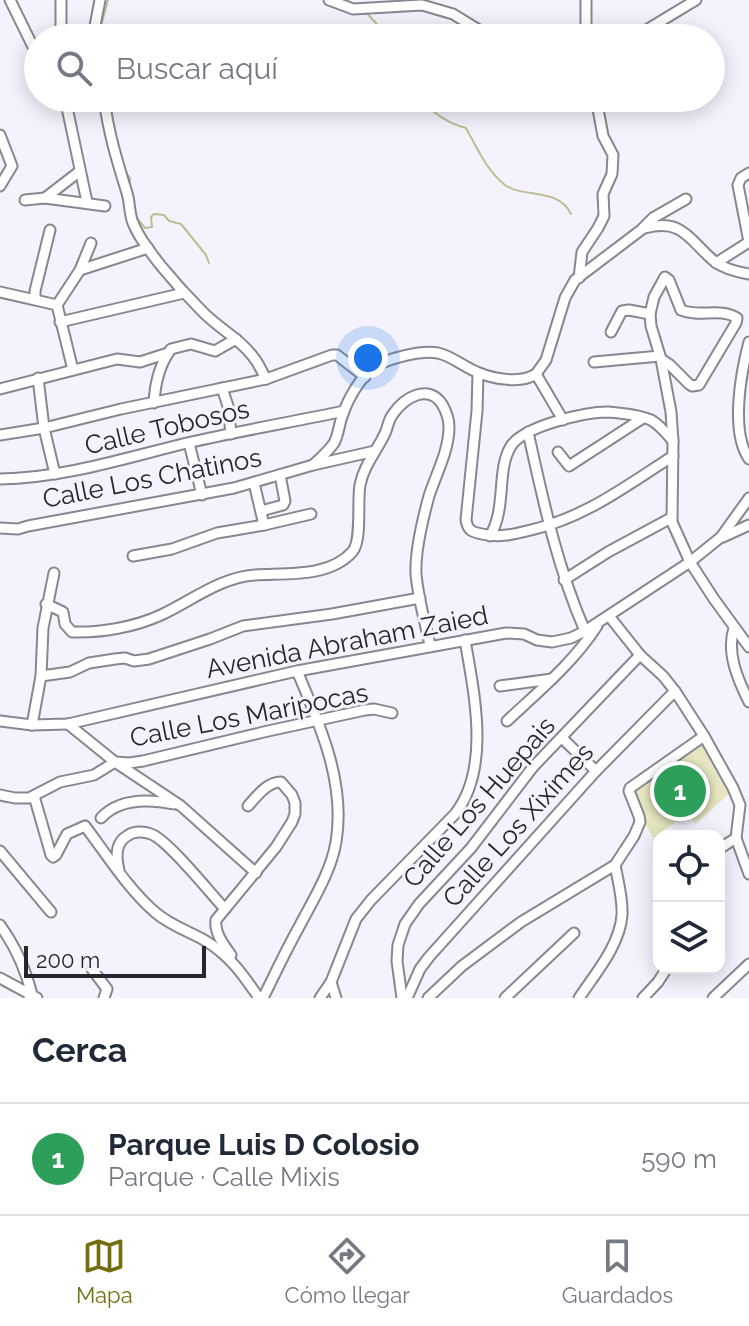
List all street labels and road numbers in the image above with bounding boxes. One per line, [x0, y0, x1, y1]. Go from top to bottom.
street label: Calle Tobosos [82, 394, 252, 460]
street label: Calle Los Chatinos [40, 442, 264, 514]
street label: Avenida Abraham Zaied [203, 600, 491, 684]
street label: Calle Los Maripocas [127, 677, 371, 753]
street label: Calle Los Huepais [397, 711, 561, 893]
street label: Calle Los Xiximes [437, 737, 599, 913]

